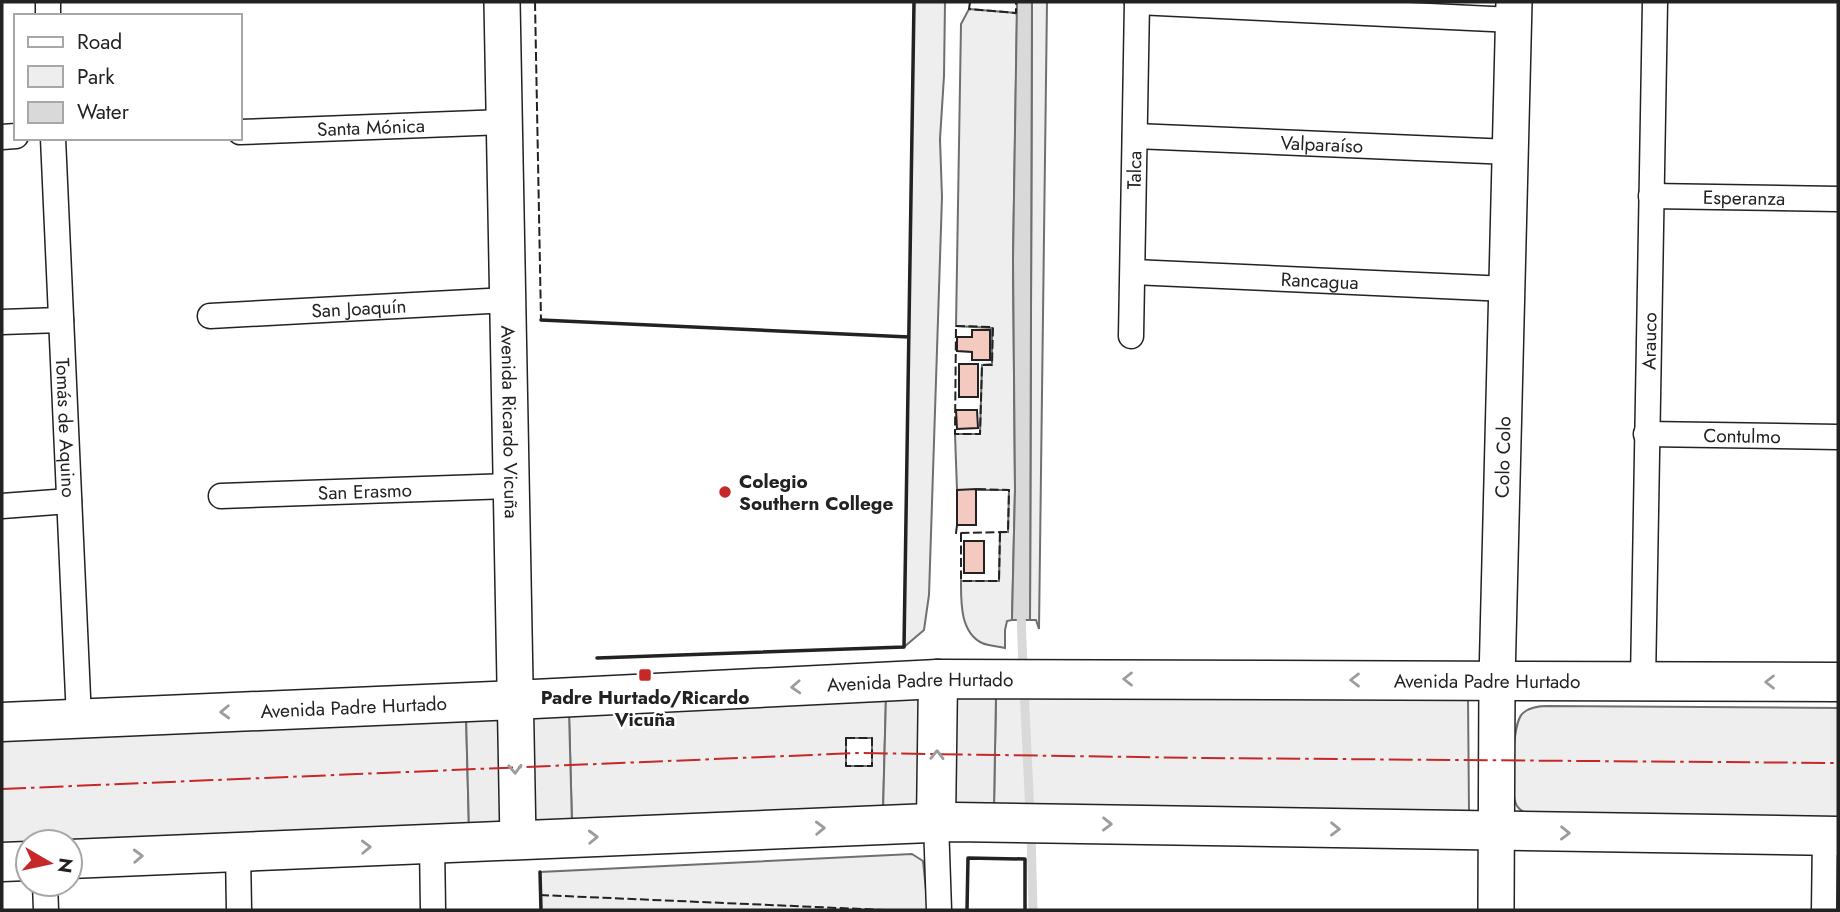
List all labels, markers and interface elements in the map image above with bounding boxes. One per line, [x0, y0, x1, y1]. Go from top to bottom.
legend [14, 14, 242, 140]
text: Road [77, 27, 122, 57]
text: Park [77, 62, 115, 92]
text: Water [77, 97, 130, 127]
street label: Santa Mónica [317, 112, 425, 143]
street label: Valparaíso [1280, 129, 1364, 160]
street label: Talca [1121, 150, 1148, 190]
street label: Esperanza [1703, 184, 1785, 212]
street label: Rancagua [1280, 266, 1359, 296]
street label: San Joaquín [311, 292, 407, 325]
street label: Arauco [1636, 312, 1664, 370]
street label: Avenida Ricardo Vicuña [494, 325, 525, 519]
street label: Tomás de Aquino [49, 357, 82, 498]
street label: Colo Colo [1489, 416, 1518, 498]
street label: Contulmo [1703, 422, 1781, 450]
place label: Colegio Southern College [739, 468, 893, 517]
street label: San Erasmo [317, 476, 412, 507]
marker: Colegio Southern College [717, 484, 733, 500]
street label: Avenida Padre Hurtado [826, 666, 1013, 698]
marker: Padre Hurtado/Ricardo Vicuña [637, 667, 653, 683]
street label: Avenida Padre Hurtado [1394, 668, 1580, 695]
one-way arrow [1122, 671, 1133, 687]
one-way arrow [1350, 672, 1360, 688]
one-way arrow [1764, 674, 1775, 690]
one-way arrow [790, 679, 801, 694]
place label: Padre Hurtado/Ricardo Vicuña [541, 684, 749, 733]
street label: Avenida Padre Hurtado [260, 690, 448, 725]
one-way arrow [219, 705, 230, 720]
one-way arrow [929, 749, 945, 759]
one-way arrow [508, 763, 523, 774]
one-way arrow [1103, 816, 1113, 832]
one-way arrow [815, 820, 826, 835]
one-way arrow [1330, 821, 1341, 836]
one-way arrow [1560, 825, 1571, 841]
north arrow [14, 828, 84, 898]
one-way arrow [588, 830, 599, 845]
one-way arrow [360, 839, 371, 854]
one-way arrow [133, 849, 144, 864]
text: N [51, 856, 80, 875]

